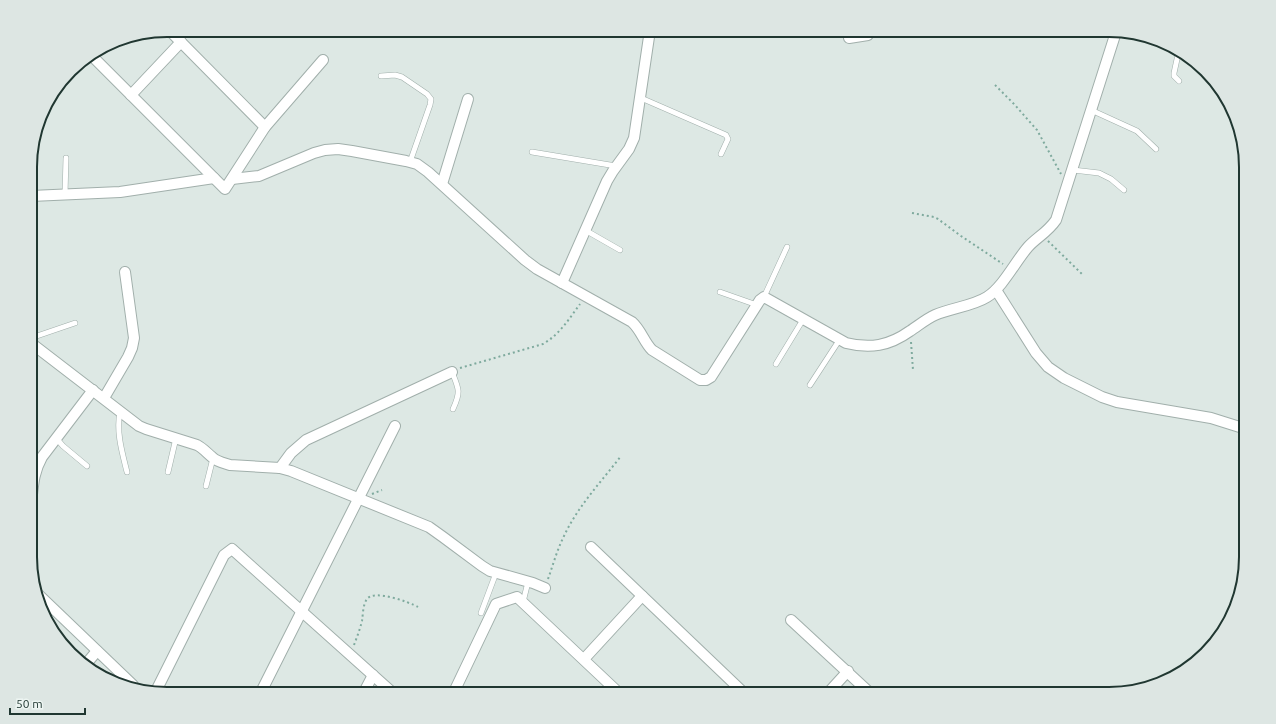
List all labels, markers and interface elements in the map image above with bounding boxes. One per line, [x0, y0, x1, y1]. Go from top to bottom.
scale bar [10, 690, 85, 716]
text: 50 m [16, 697, 43, 710]

